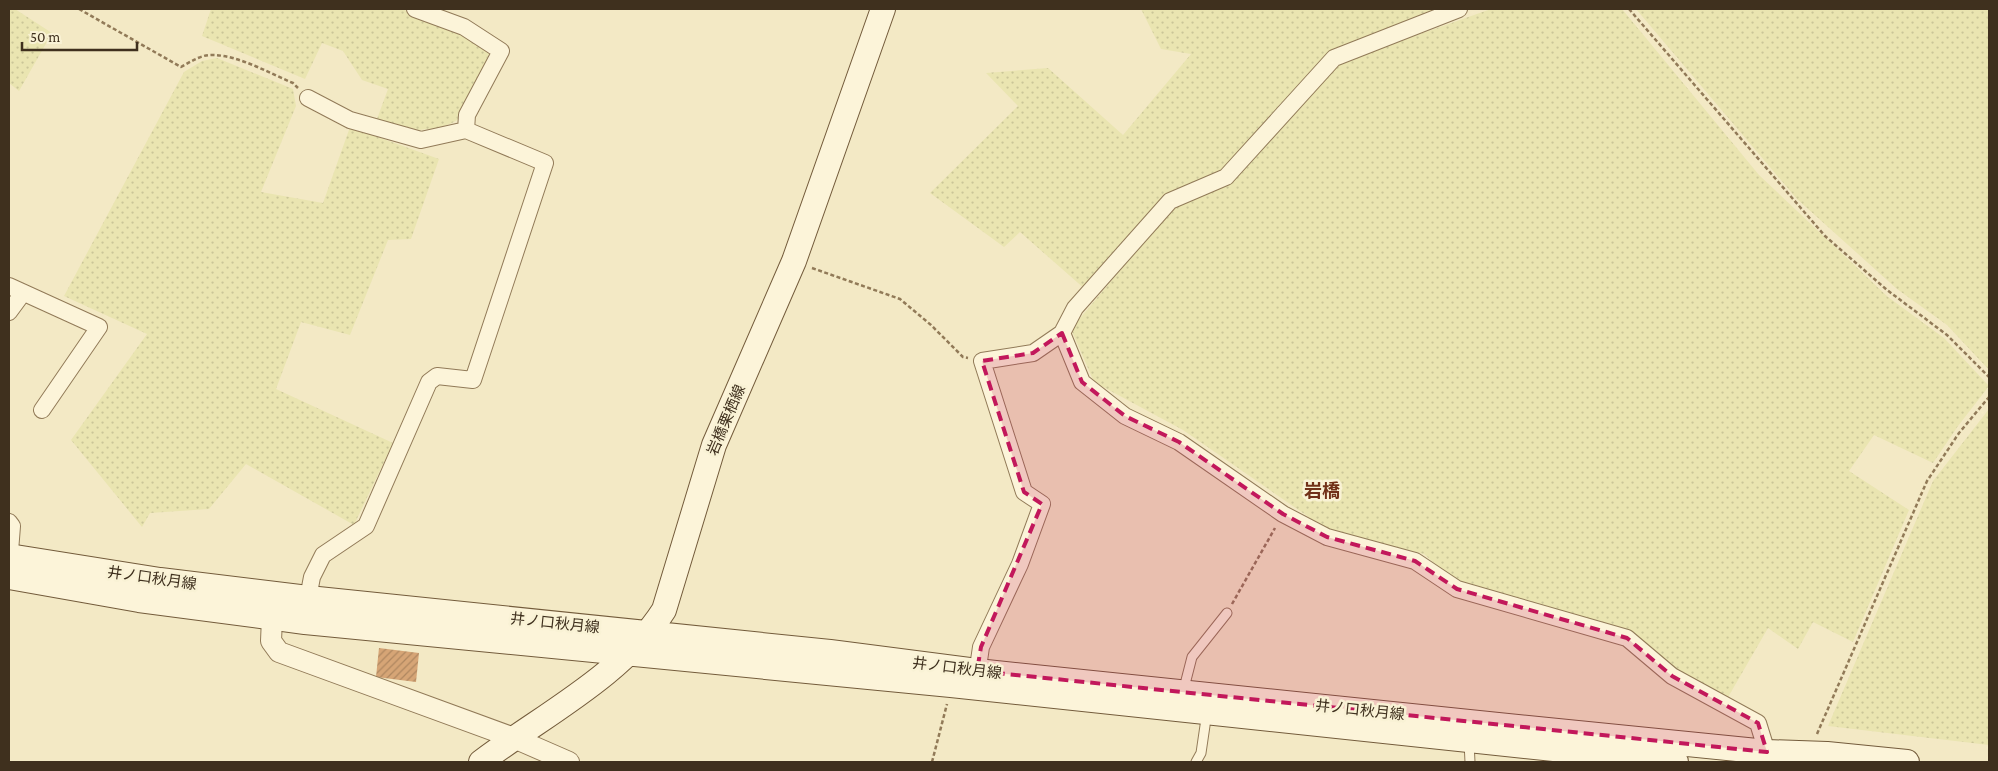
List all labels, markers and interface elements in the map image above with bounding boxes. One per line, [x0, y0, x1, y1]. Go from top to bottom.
scale bar [22, 20, 138, 52]
text: 50 m [30, 29, 60, 45]
street label: 岩橋栗栖線 [704, 382, 748, 458]
district label: 岩橋 [1304, 481, 1340, 501]
street label: 井ノ口秋月線 [106, 563, 198, 592]
street label: 井ノ口秋月線 [509, 609, 601, 636]
street label: 井ノ口秋月線 [911, 654, 1003, 681]
street label: 井ノ口秋月線 [1314, 696, 1406, 723]

